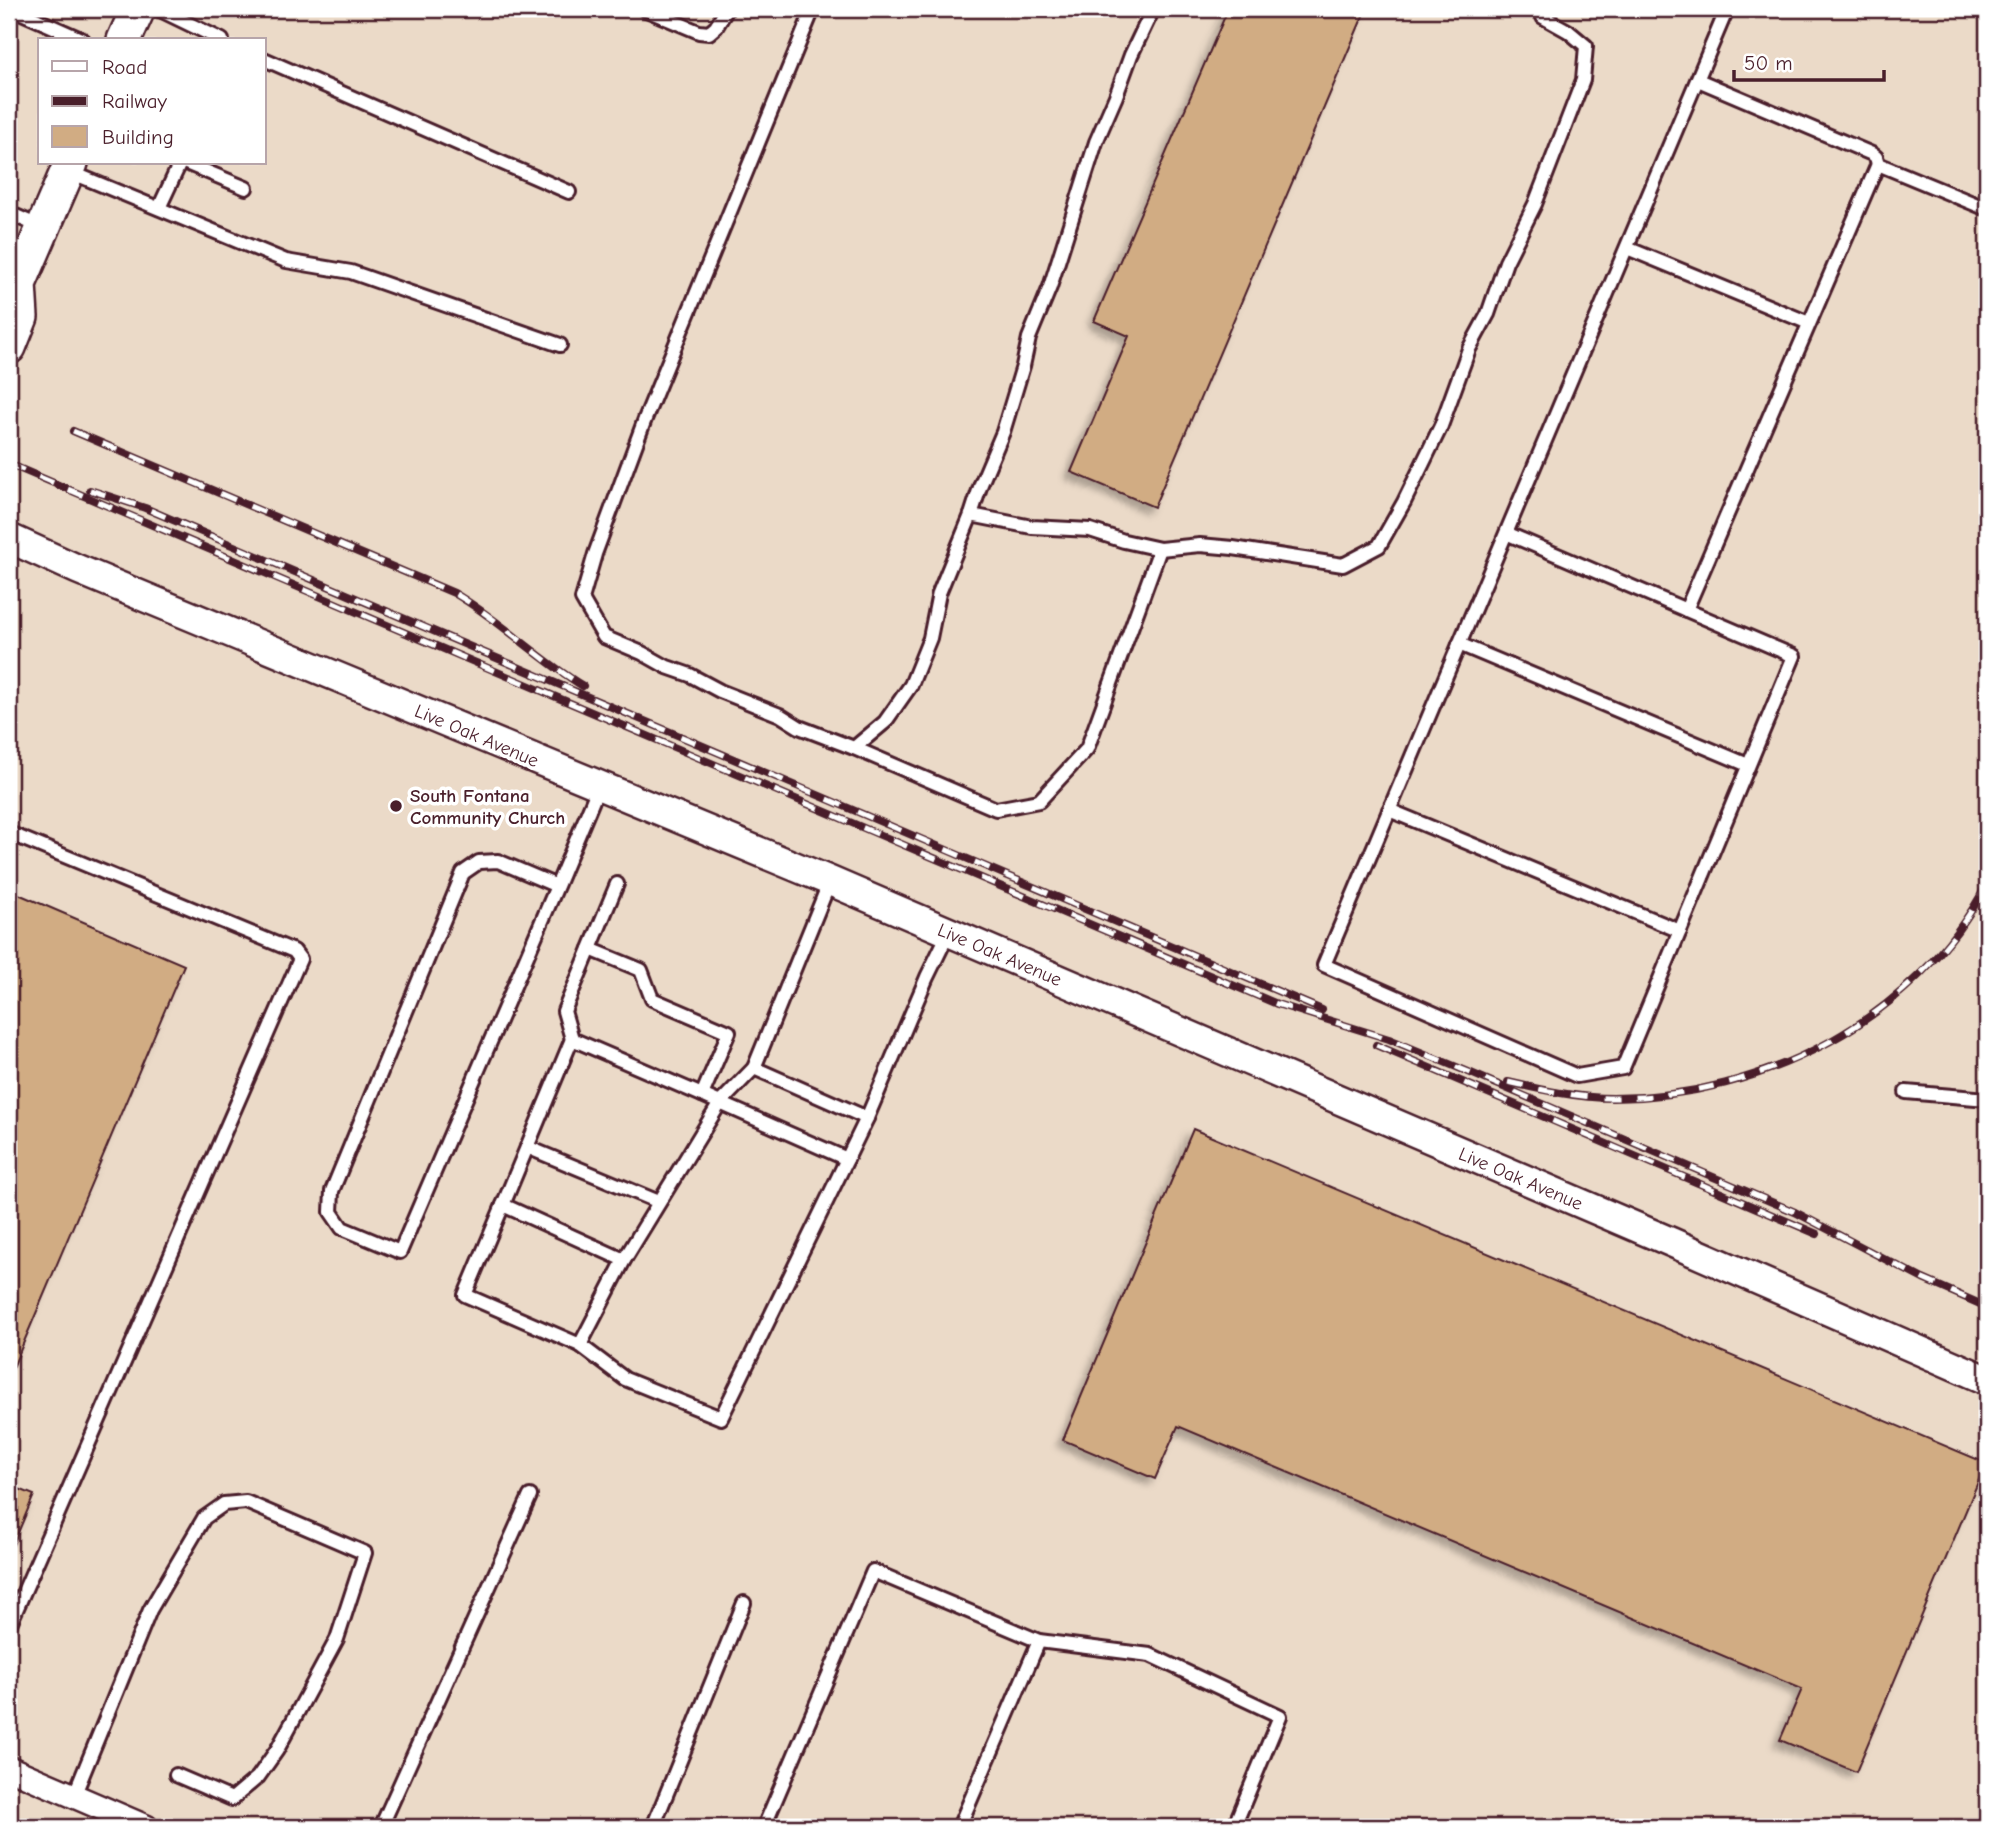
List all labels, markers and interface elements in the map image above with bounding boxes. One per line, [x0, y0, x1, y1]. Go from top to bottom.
legend [38, 38, 266, 164]
scale bar [1734, 38, 1884, 82]
text: 50 m [1744, 51, 1793, 75]
text: Road [102, 55, 147, 79]
text: Railway [102, 89, 167, 113]
text: Building [102, 125, 174, 149]
street label: Live Oak Avenue [411, 700, 542, 772]
place label: South Fontana Community Church [410, 785, 565, 829]
marker: South Fontana Community Church [388, 798, 404, 814]
street label: Live Oak Avenue [934, 919, 1065, 991]
street label: Live Oak Avenue [1455, 1143, 1586, 1215]

